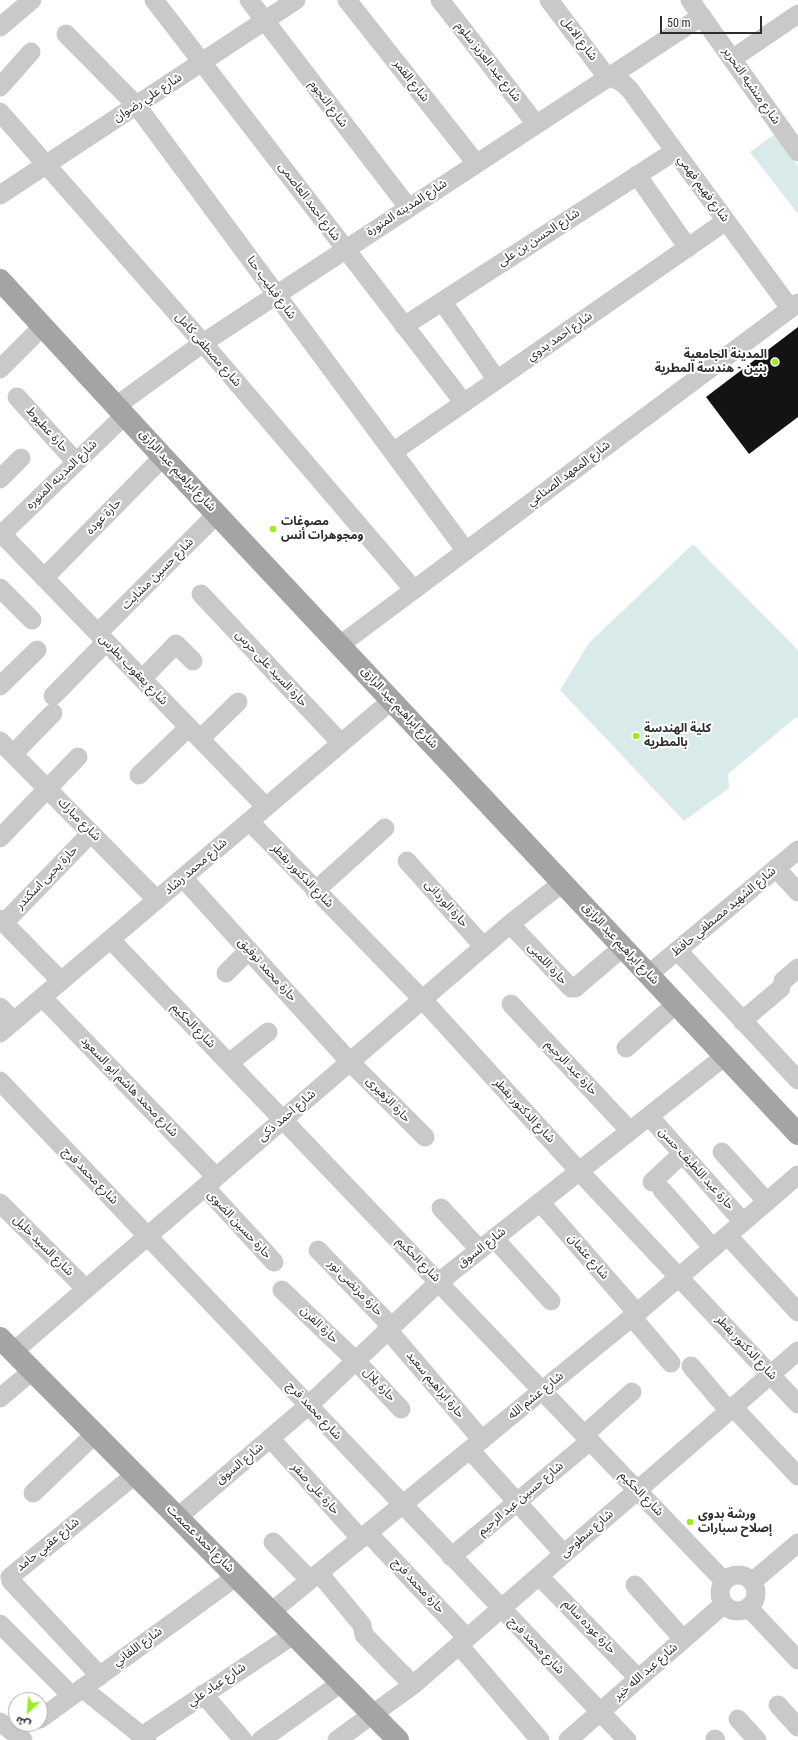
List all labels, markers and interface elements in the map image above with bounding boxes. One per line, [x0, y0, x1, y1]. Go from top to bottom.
scale bar [662, 8, 764, 34]
street label: شارع الامل [558, 14, 600, 64]
text: 50 m [667, 16, 691, 30]
street label: شارع عبد العزيز سلوم [452, 19, 524, 105]
street label: شارع منشيه التحرير [719, 45, 783, 127]
street label: شارع القمر [390, 57, 432, 105]
street label: شارع علي رضوان [111, 70, 185, 126]
street label: شارع النجوم [306, 78, 350, 130]
street label: شارع فهيم فهمي [674, 153, 732, 225]
street label: شارع احمد العاصمى [275, 160, 343, 244]
street label: شارع المدينه المنورة [364, 177, 450, 239]
street label: شارع الحسن بن على [495, 206, 583, 270]
street label: شارع فيليب حنا [243, 254, 299, 322]
street label: شارع احمد بدوي [525, 309, 595, 365]
street label: شارع مصطفى كامل [172, 310, 244, 390]
place label: المدينة الجامعية بنين - هندسة المطرية [655, 348, 767, 376]
marker: المدينة الجامعية بنين - هندسة المطرية [770, 357, 780, 367]
street label: حارة عطيوط [23, 404, 71, 456]
street label: شارع ابراهيم عبد الرازق [135, 427, 219, 515]
street label: شارع المدينه المنوره [23, 437, 101, 513]
street label: شارع المعهد الصناعي [525, 438, 613, 510]
street label: حارة عوده [83, 496, 125, 538]
place label: مصوغات ومجوهرات أنس [281, 515, 364, 543]
marker: مصوغات ومجوهرات أنس [268, 524, 278, 534]
street label: شارع حسين مشابت [119, 535, 197, 613]
street label: حارة السيد على حرس [232, 628, 310, 710]
street label: شارع يعقوب بطرس [96, 632, 170, 708]
street label: شارع ابراهيم عبد الرازق [357, 664, 441, 752]
place label: كلية الهندسة بالمطرية [644, 722, 711, 750]
marker: كلية الهندسة بالمطرية [631, 731, 641, 741]
street label: شارع مبارك [55, 796, 103, 844]
street label: شارع محمد رشاد [162, 836, 230, 898]
street label: شارع الدكتور بقطر [268, 841, 336, 911]
street label: حارة يحيى اسكندر [13, 843, 81, 913]
street label: شارع الشهيد مصطفي حافظ [669, 864, 779, 960]
street label: حارة الوردانى [421, 877, 471, 931]
street label: شارع ابراهيم عبد الرازق [578, 900, 662, 988]
street label: حارة محمد توفيق [235, 935, 299, 1005]
street label: حارة اللمبى [524, 940, 570, 988]
street label: شارع الحكيم [168, 1000, 218, 1052]
street label: شارع محمد هاشم ابو السعود [77, 1034, 181, 1140]
street label: حارة عبد الرحيم [542, 1038, 600, 1098]
street label: حارة الزهيرى [363, 1074, 413, 1126]
street label: شارع الدكتور بقطر [490, 1076, 558, 1146]
street label: شارع احمد ذكى [255, 1087, 319, 1145]
street label: حارة عبد اللطيف حسن [655, 1125, 737, 1213]
street label: شارع محمد فرج [59, 1144, 121, 1208]
street label: حارة حسين الضوى [204, 1188, 274, 1262]
street label: شارع السيد خليل [10, 1213, 76, 1279]
street label: شارع السوق [455, 1225, 509, 1271]
street label: شارع عثمان [564, 1231, 612, 1283]
street label: شارع الحكيم [393, 1234, 443, 1286]
street label: حارة مرتضى نور [325, 1257, 385, 1319]
street label: حارة الفرن [297, 1304, 341, 1346]
street label: شارع الدكتور بقطر [712, 1313, 780, 1383]
street label: حارة ابراهيم سعيد [403, 1349, 467, 1421]
street label: حارة بلال [360, 1365, 398, 1405]
street label: شارع عشم الله [505, 1369, 567, 1423]
street label: شارع محمد فرج [284, 1379, 344, 1443]
street label: شارع السوق [213, 1440, 267, 1488]
street label: شارع حسين عبد الرحيم [475, 1459, 567, 1539]
street label: حارة على صقر [288, 1460, 342, 1518]
street label: شارع الحكيم [616, 1468, 666, 1520]
street label: شارع احمد عصمت [163, 1502, 237, 1576]
street label: شارع سطوحى [558, 1507, 616, 1561]
place label: ورشة بدوى إصلاح سبارات [698, 1508, 772, 1536]
street label: شارع عقبي حامد [14, 1515, 82, 1575]
marker: ورشة بدوى إصلاح سبارات [685, 1517, 695, 1527]
street label: حارة محمد فرج [389, 1556, 447, 1616]
street label: حارة عوده سالم [560, 1597, 618, 1657]
street label: شارع محمد فرج [505, 1614, 567, 1678]
street label: شارع اللقاني [111, 1624, 165, 1670]
street label: شارع عبد الله خير [611, 1640, 681, 1704]
street label: شارع عياد علي [185, 1660, 249, 1710]
north arrow [8, 1692, 48, 1732]
text: ش [14, 1713, 33, 1732]

